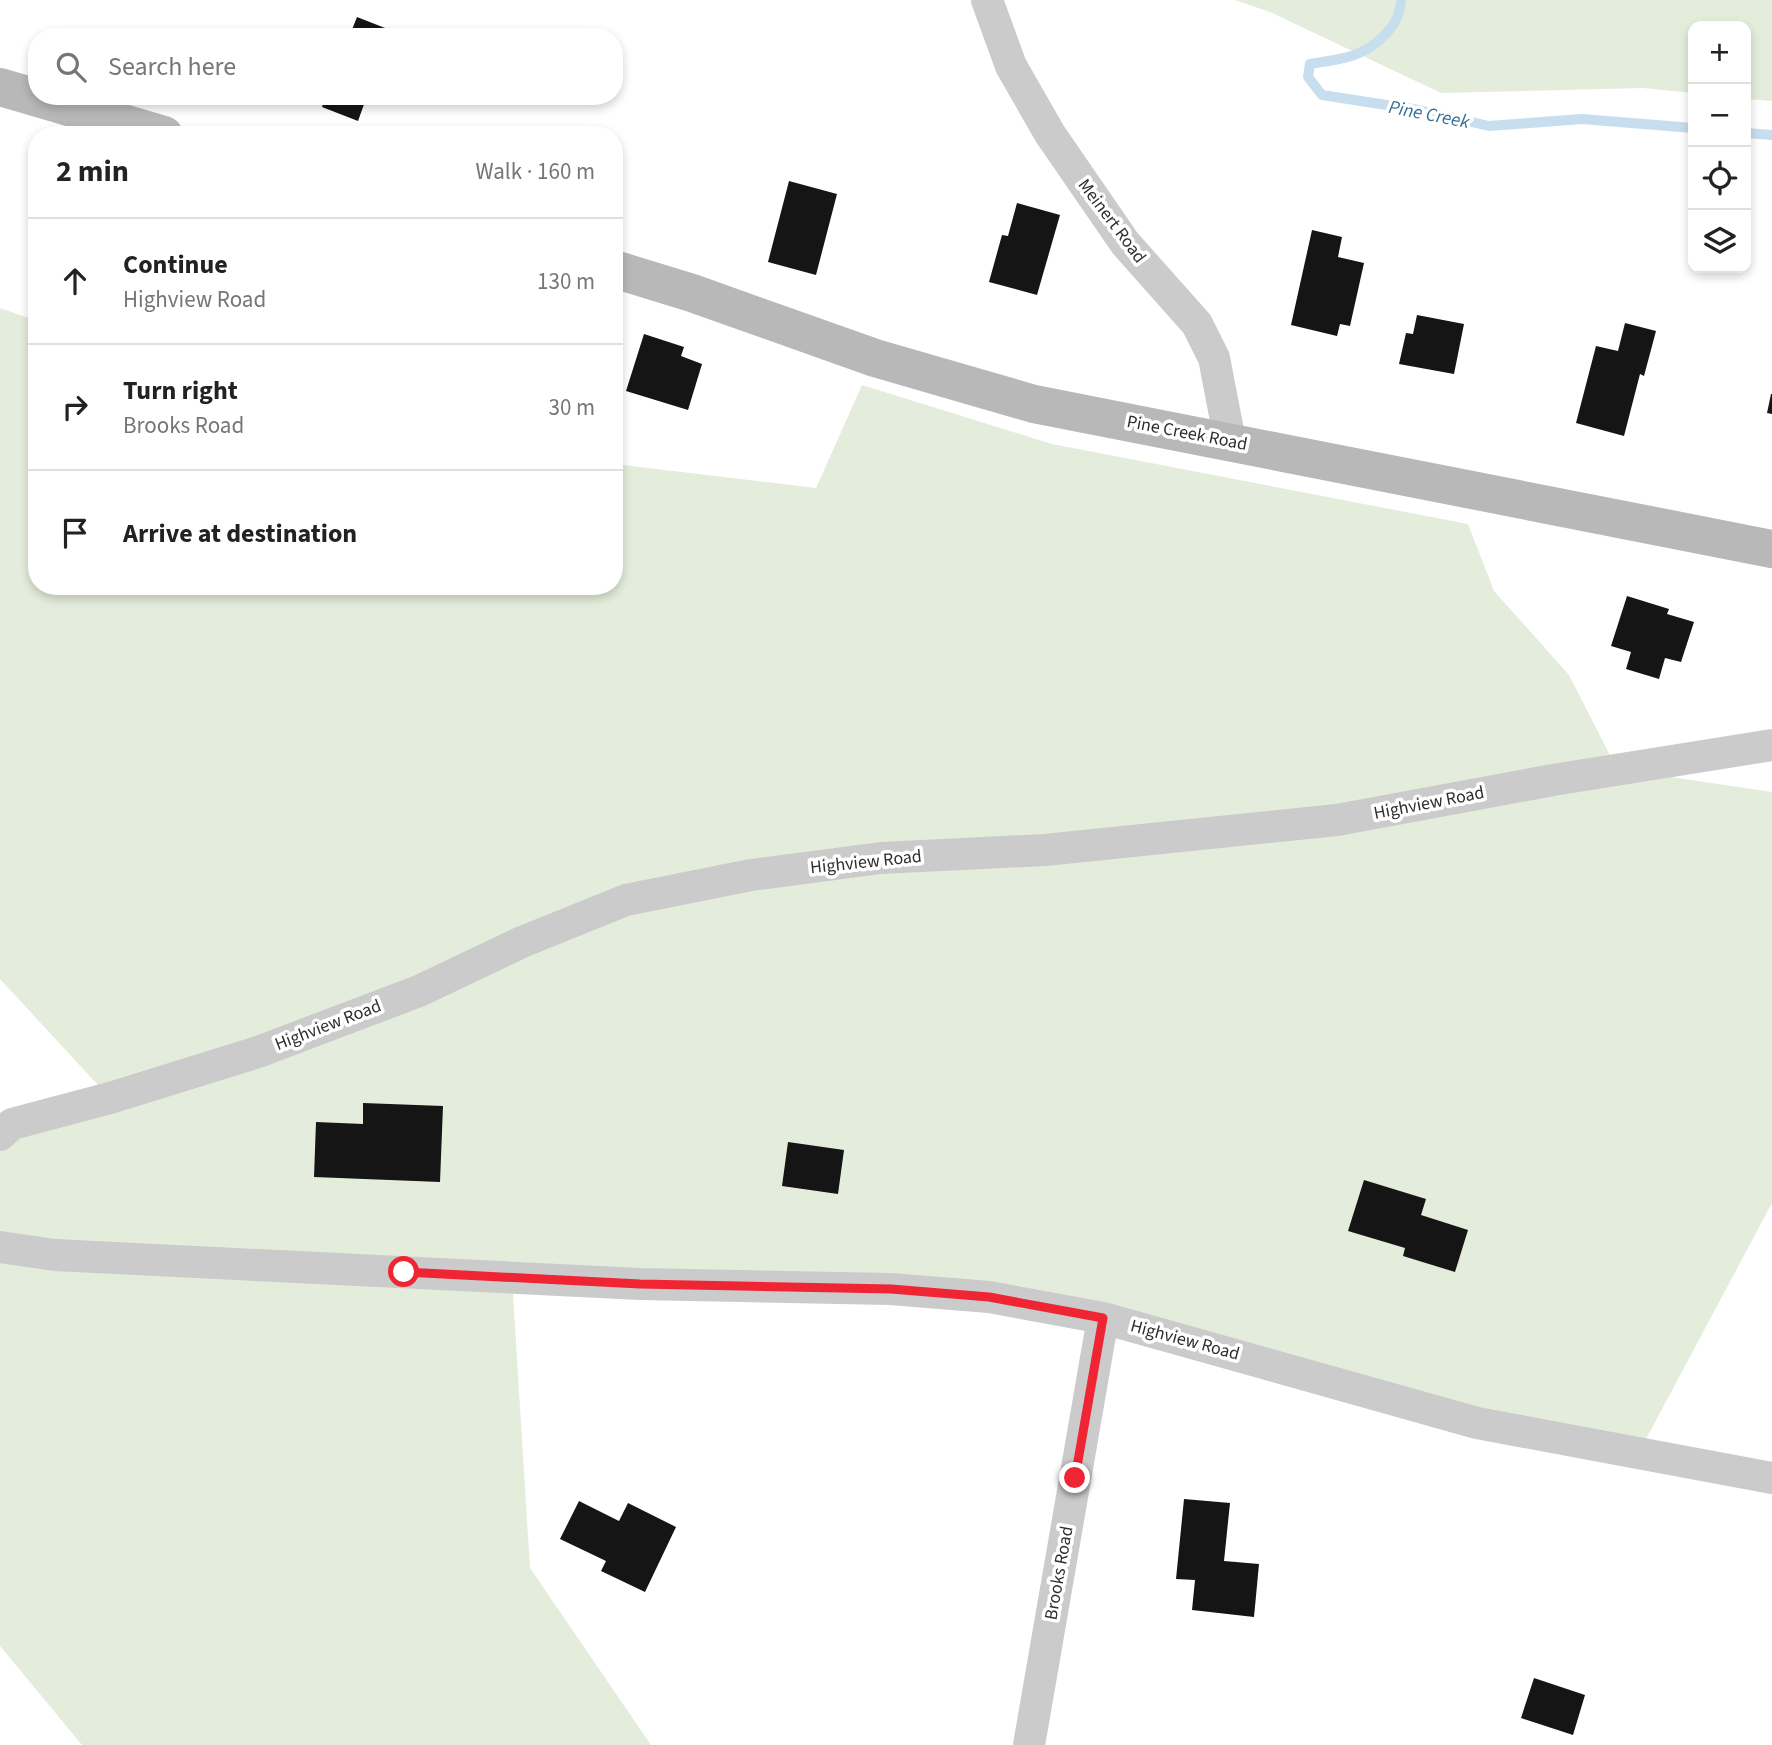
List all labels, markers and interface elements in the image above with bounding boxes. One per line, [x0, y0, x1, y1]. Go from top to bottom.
map controls [1688, 21, 1751, 273]
button: + [1688, 21, 1751, 84]
search box [28, 28, 623, 105]
icon: search [52, 48, 90, 86]
text: Search here [108, 48, 236, 85]
button: − [1688, 84, 1751, 147]
water label: Pine Creek [1386, 94, 1473, 136]
button: locate [1688, 147, 1751, 210]
text: 2 min [56, 150, 129, 193]
text: Walk · 160 m [476, 155, 595, 188]
street label: Meinert Road [1072, 174, 1152, 268]
button: layers [1688, 210, 1751, 273]
text: Continue [123, 246, 228, 283]
icon: ahead [56, 262, 94, 300]
text: 130 m [537, 265, 595, 298]
text: Highview Road [123, 283, 266, 316]
text: Turn right [123, 372, 238, 409]
icon: right [56, 388, 94, 426]
text: 30 m [548, 391, 595, 424]
text: Brooks Road [123, 409, 244, 442]
street label: Pine Creek Road [1125, 409, 1249, 457]
icon: arrive [56, 514, 94, 552]
text: Arrive at destination [123, 515, 357, 552]
street label: Highview Road [1372, 780, 1486, 826]
street label: Highview Road [809, 844, 923, 880]
street label: Highview Road [271, 993, 385, 1057]
route start [388, 1256, 419, 1287]
street label: Highview Road [1128, 1313, 1242, 1367]
route end [1059, 1462, 1090, 1493]
street label: Brooks Road [1038, 1524, 1080, 1622]

